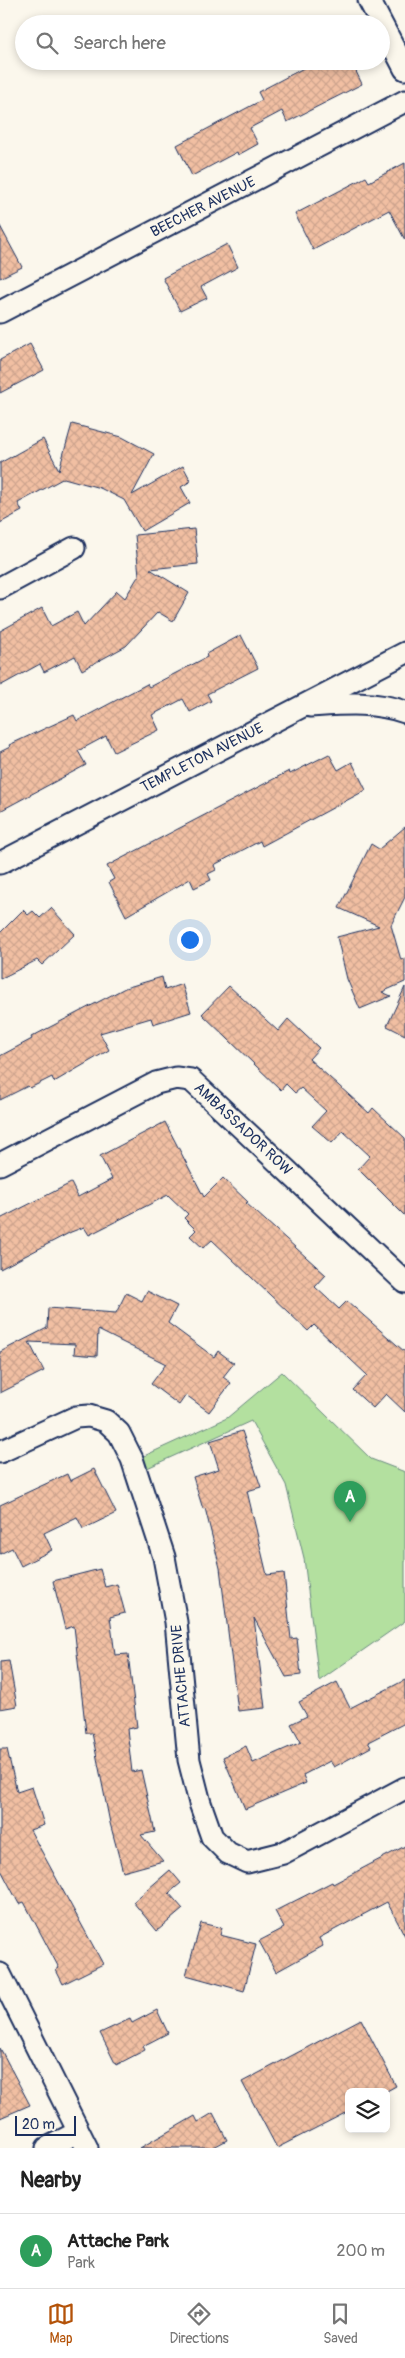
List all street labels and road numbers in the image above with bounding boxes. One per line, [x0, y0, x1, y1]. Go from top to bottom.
street label: BEECHER AVENUE [147, 172, 259, 242]
street label: TEMPLETON AVENUE [137, 719, 267, 797]
street label: AMBASSADOR ROW [190, 1078, 296, 1180]
street label: ATTACHE DRIVE [167, 1623, 195, 1728]

